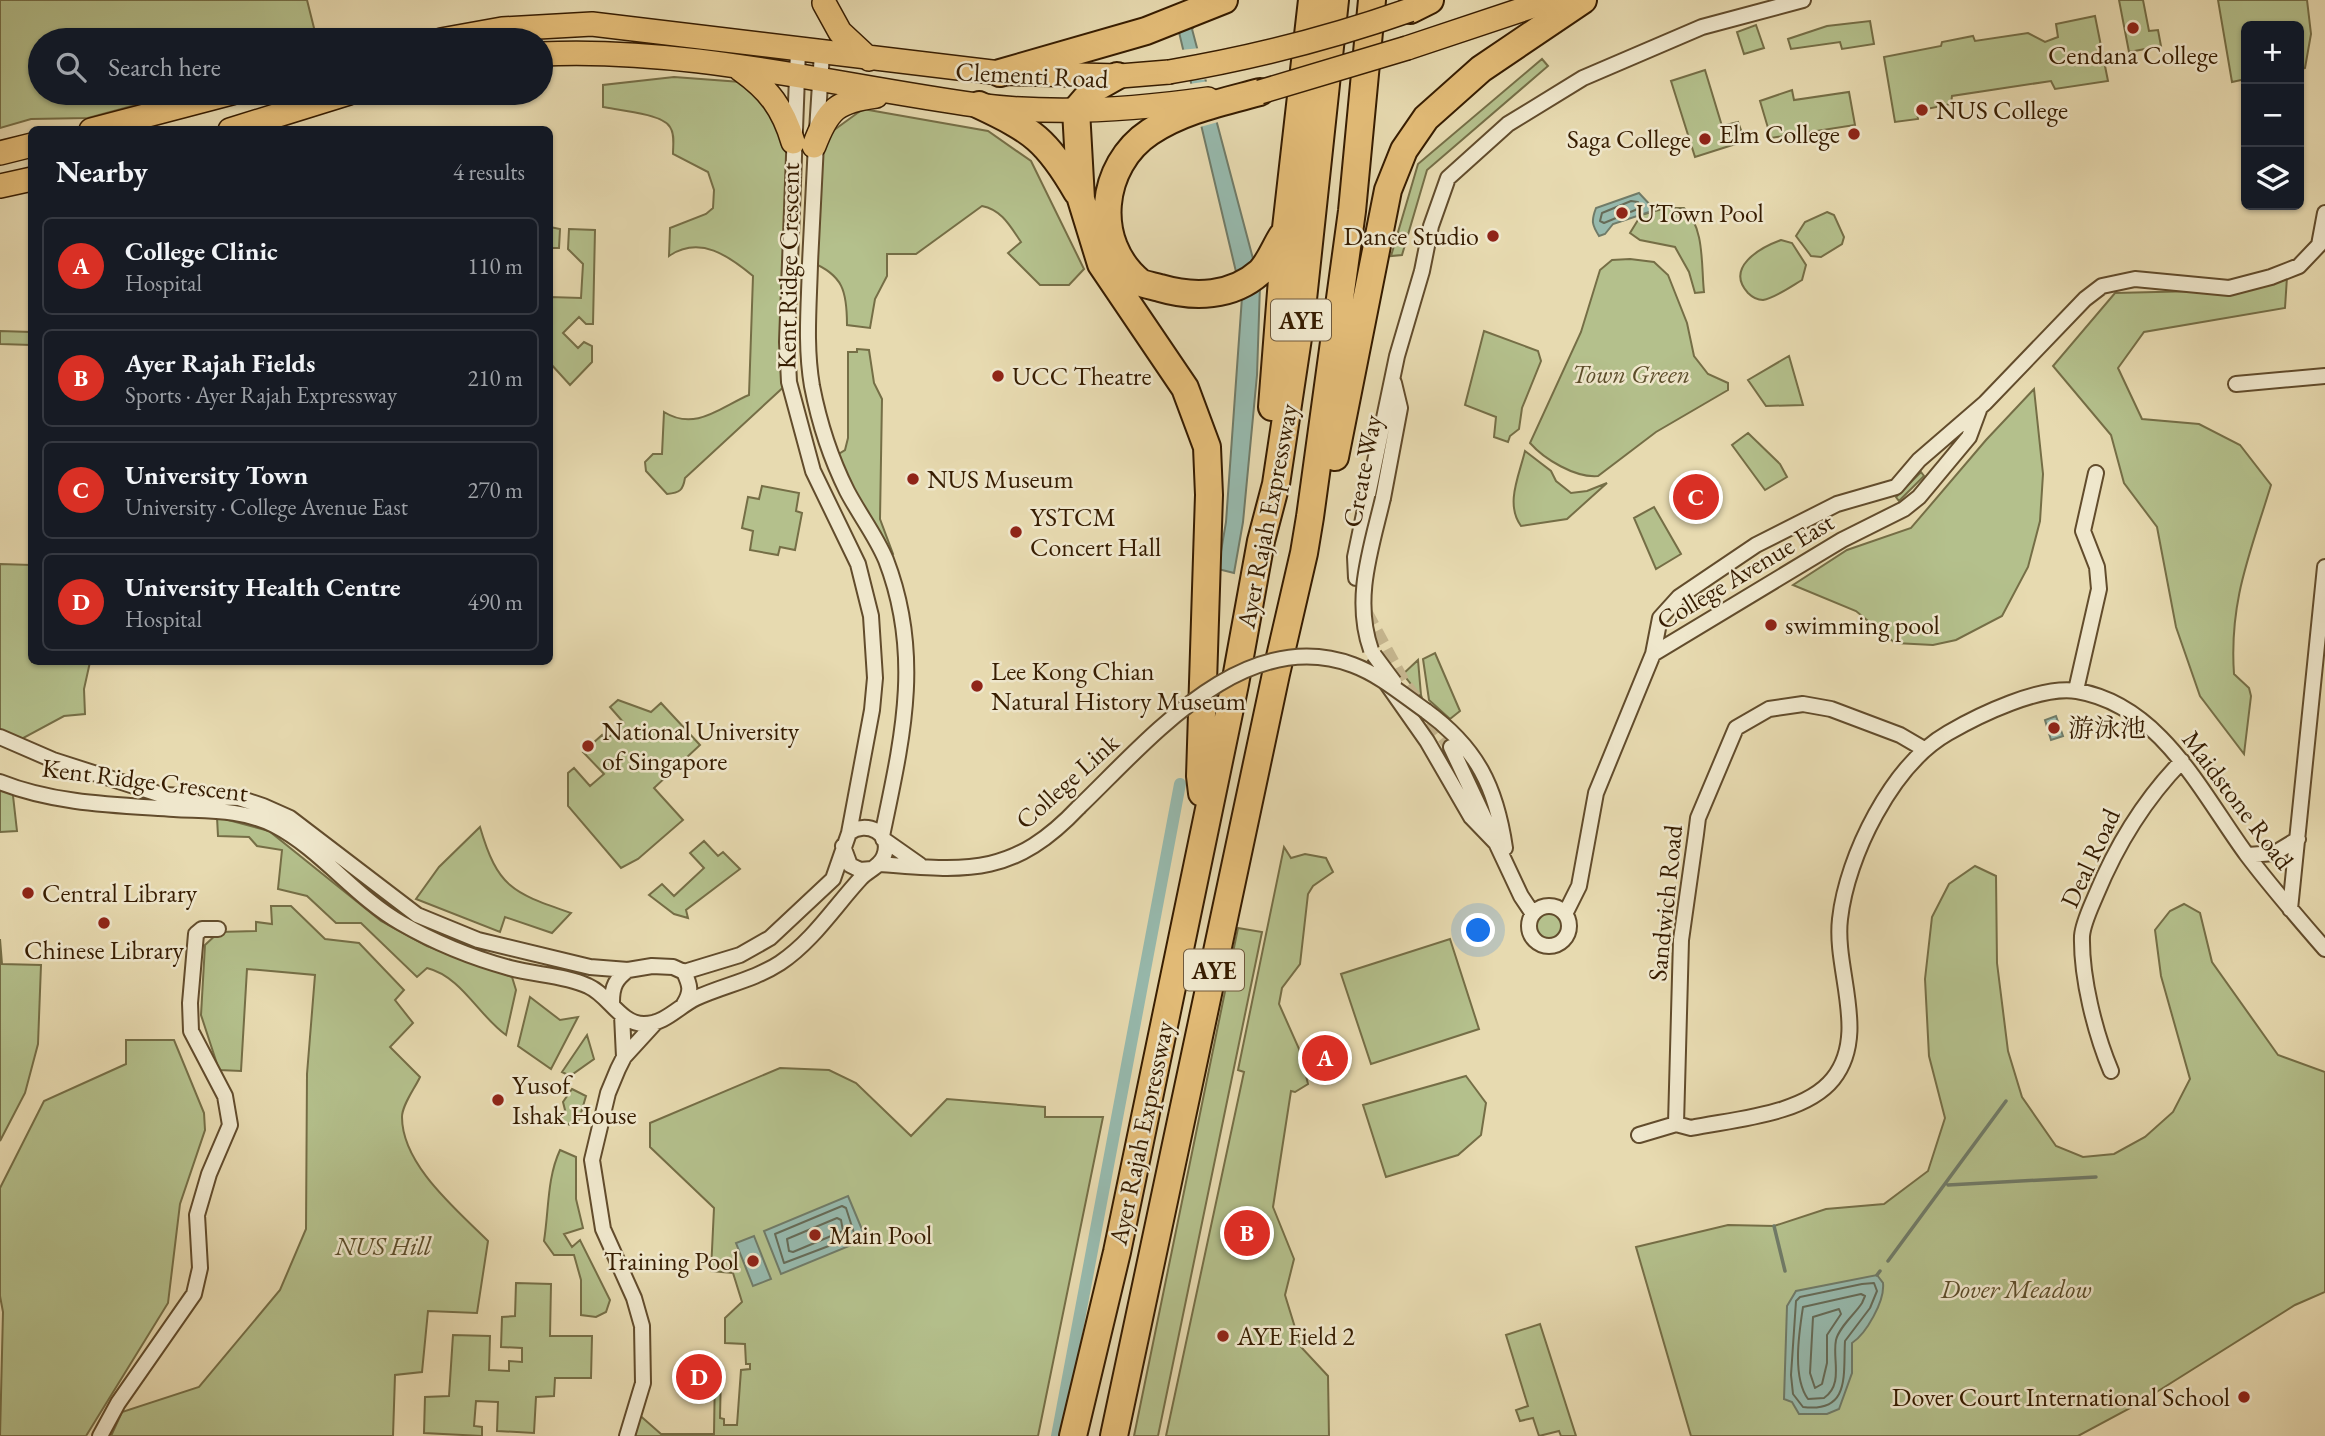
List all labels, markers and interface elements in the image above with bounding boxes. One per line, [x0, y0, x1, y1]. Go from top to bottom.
marker: Cendana College [2125, 20, 2141, 36]
map controls [2241, 21, 2304, 210]
button: + [2241, 21, 2304, 84]
search box [28, 28, 553, 105]
place label: Cendana College [2048, 38, 2218, 72]
icon: search [52, 48, 90, 86]
text: Search here [108, 50, 221, 84]
street label: Clementi Road [955, 54, 1110, 96]
button: − [2241, 84, 2304, 147]
place label: NUS College [1936, 93, 2068, 127]
marker: NUS College [1914, 102, 1930, 118]
place label: Elm College [1719, 117, 1840, 151]
place label: Saga College [1567, 122, 1691, 156]
marker: Elm College [1846, 126, 1862, 142]
marker: Saga College [1697, 131, 1713, 147]
button: layers [2241, 147, 2304, 210]
text: Nearby [56, 152, 148, 191]
text: 4 results [453, 157, 525, 187]
street label: Kent Ridge Crescent [769, 162, 807, 370]
place label: UTown Pool [1636, 196, 1764, 230]
marker: UTown Pool [1614, 205, 1630, 221]
place label: Dance Studio [1344, 219, 1479, 253]
marker: Dance Studio [1485, 228, 1501, 244]
text: College Clinic [125, 234, 278, 268]
text: A [73, 251, 89, 281]
text: 110 m [467, 251, 523, 281]
text: Hospital [125, 268, 202, 298]
road number: AYE [1271, 300, 1331, 340]
text: Ayer Rajah Fields [125, 346, 315, 380]
park label: Town Green [1572, 357, 1690, 391]
place label: UCC Theatre [1012, 359, 1152, 393]
text: B [74, 363, 88, 393]
text: 210 m [467, 363, 523, 393]
marker: UCC Theatre [990, 368, 1006, 384]
text: Sports · Ayer Rajah Expressway [125, 380, 397, 410]
street label: Ayer Rajah Expressway [1228, 400, 1306, 632]
street label: Create Way [1334, 411, 1390, 530]
text: University Town [125, 458, 308, 492]
place label: NUS Museum [927, 462, 1074, 496]
marker: NUS Museum [905, 471, 921, 487]
pin: C [1673, 471, 1719, 523]
text: C [73, 475, 89, 505]
text: 270 m [467, 475, 523, 505]
text: University · College Avenue East [125, 492, 408, 522]
place label: YSTCM Concert Hall [1030, 500, 1161, 564]
street label: College Avenue East [1650, 505, 1840, 637]
marker: YSTCM Concert Hall [1008, 524, 1024, 540]
text: University Health Centre [125, 570, 401, 604]
text: D [72, 587, 90, 617]
text: 490 m [467, 587, 523, 617]
text: Hospital [125, 604, 202, 634]
place label: swimming pool [1785, 608, 1940, 642]
marker: swimming pool [1763, 617, 1779, 633]
place label: Lee Kong Chian Natural History Museum [991, 654, 1246, 718]
marker: Lee Kong Chian Natural History Museum [969, 678, 985, 694]
place label: 游泳池 [2068, 711, 2146, 745]
place label: National University of Singapore [602, 714, 800, 778]
marker: 游泳池 [2046, 720, 2062, 736]
street label: Maidstone Road [2175, 724, 2302, 877]
street label: College Link [1008, 725, 1126, 836]
marker: National University of Singapore [580, 738, 596, 754]
street label: Kent Ridge Crescent [40, 750, 250, 810]
street label: Deal Road [2052, 802, 2128, 913]
street label: Sandwich Road [1640, 822, 1690, 983]
place label: Central Library [42, 876, 198, 910]
marker: Central Library [20, 885, 36, 901]
your location [1461, 913, 1495, 947]
marker: Chinese Library [96, 915, 112, 931]
place label: Chinese Library [24, 933, 185, 967]
road number: AYE [1184, 950, 1244, 990]
street label: Ayer Rajah Expressway [1100, 1017, 1181, 1249]
pin: A [1302, 1032, 1348, 1084]
place label: Yusof Ishak House [512, 1068, 637, 1132]
marker: Yusof Ishak House [490, 1092, 506, 1108]
pin: B [1224, 1207, 1270, 1259]
place label: Main Pool [829, 1218, 932, 1252]
marker: Main Pool [807, 1227, 823, 1243]
park label: NUS Hill [334, 1229, 432, 1263]
place label: Training Pool [604, 1244, 739, 1278]
marker: Training Pool [745, 1253, 761, 1269]
park label: Dover Meadow [1940, 1272, 2091, 1306]
place label: AYE Field 2 [1236, 1319, 1355, 1353]
marker: AYE Field 2 [1215, 1328, 1231, 1344]
pin: D [676, 1351, 722, 1403]
place label: Dover Court International School [1892, 1380, 2230, 1414]
marker: Dover Court International School [2236, 1389, 2252, 1405]

